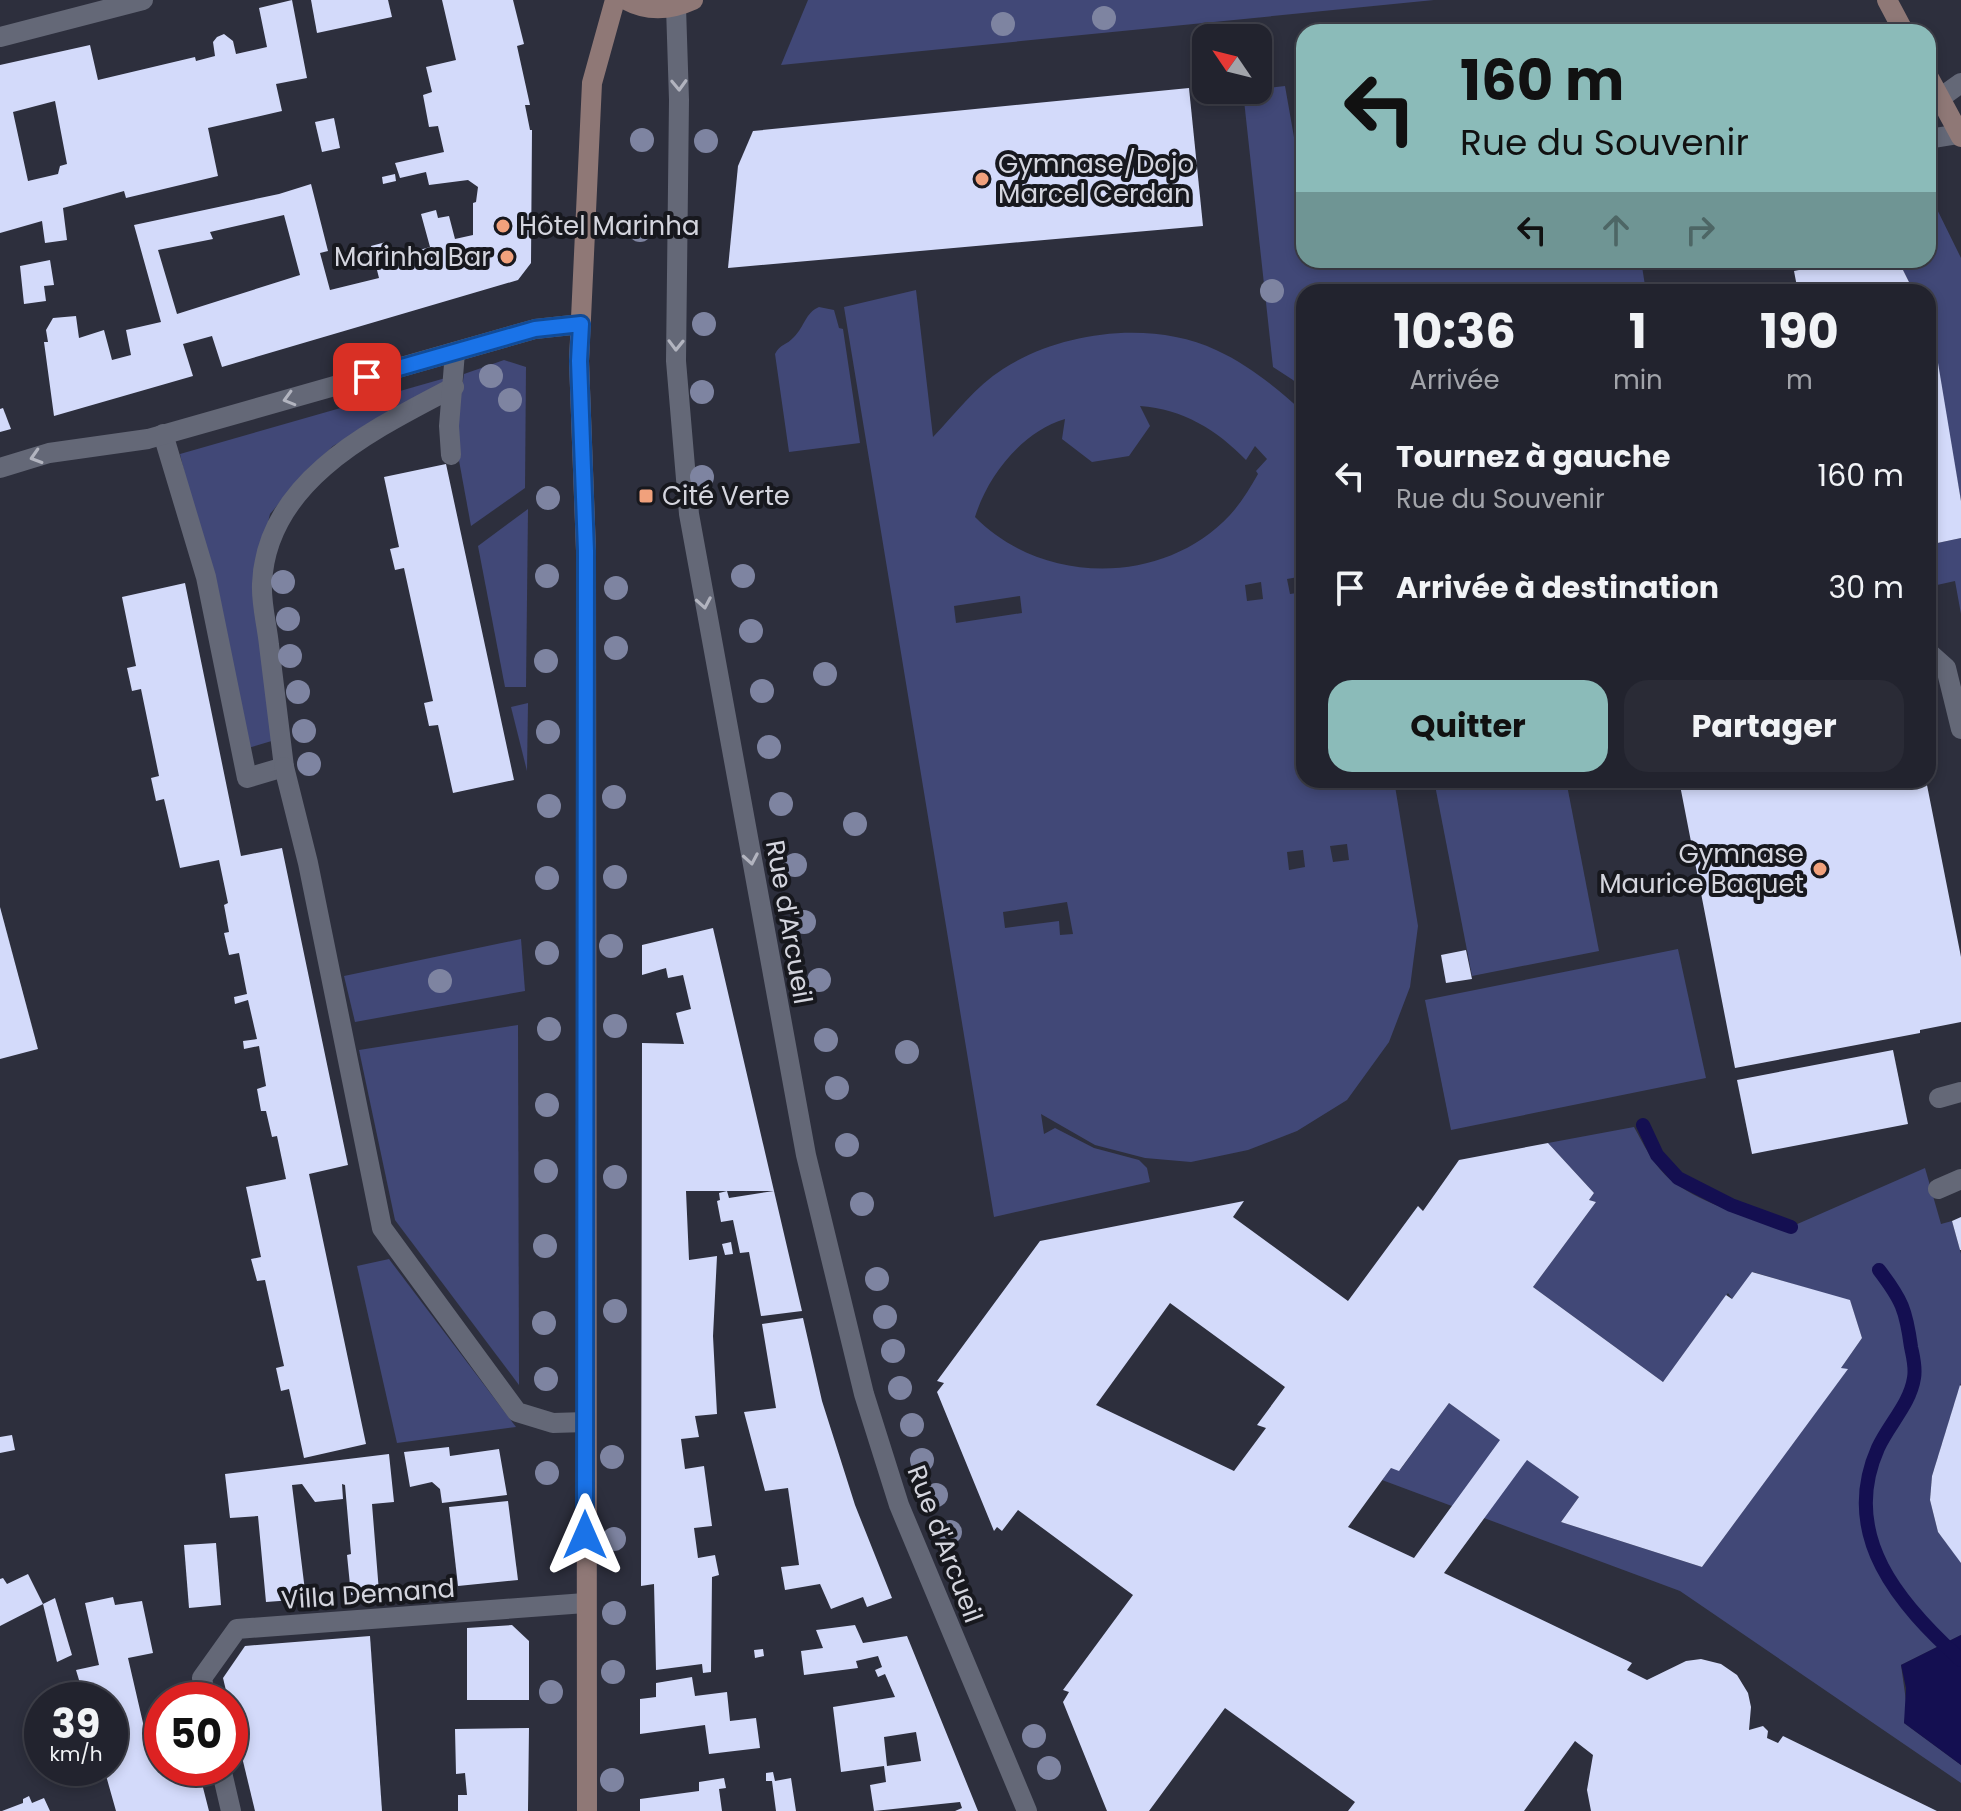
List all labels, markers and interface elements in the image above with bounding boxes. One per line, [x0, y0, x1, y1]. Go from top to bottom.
north arrow [1192, 24, 1272, 104]
map controls [1192, 24, 1272, 104]
text: 160 m [1460, 41, 1624, 120]
icon: left [1328, 56, 1432, 160]
one-way arrow [670, 79, 687, 92]
text: Rue du Souvenir [1460, 117, 1749, 168]
place label: Gymnase/Dojo Marcel Cerdan [998, 146, 1194, 212]
marker: Gymnase/Dojo Marcel Cerdan [973, 170, 991, 188]
place label: Hôtel Marinha [519, 208, 699, 244]
icon: left [1510, 208, 1554, 252]
icon: ahead [1594, 208, 1638, 252]
icon: right [1678, 208, 1722, 252]
marker: Hôtel Marinha [494, 217, 512, 235]
place label: Marinha Bar [334, 239, 491, 275]
marker: Marinha Bar [498, 248, 516, 266]
text: 10:36 [1393, 298, 1516, 365]
text: 1 [1629, 298, 1647, 365]
text: 190 [1760, 298, 1839, 365]
one-way arrow [667, 339, 685, 352]
pin [333, 343, 401, 411]
icon: arrive [345, 355, 389, 399]
text: Arrivée [1409, 362, 1500, 398]
text: min [1613, 362, 1663, 398]
text: m [1786, 362, 1813, 398]
one-way arrow [282, 390, 296, 406]
text: Tournez à gauche [1396, 435, 1670, 478]
one-way arrow [30, 448, 44, 464]
icon: left [1328, 454, 1372, 498]
text: 160 m [1818, 454, 1904, 497]
place label: Cité Verte [662, 478, 790, 514]
text: Rue du Souvenir [1396, 481, 1605, 517]
marker: Cité Verte [637, 487, 655, 505]
icon: arrive [1328, 566, 1372, 610]
text: Arrivée à destination [1396, 566, 1719, 609]
text: 30 m [1829, 566, 1904, 609]
one-way arrow [694, 596, 711, 610]
button: Quitter [1328, 680, 1608, 772]
button: Partager [1624, 680, 1904, 772]
place label: Gymnase Maurice Baquet [1599, 836, 1804, 902]
street label: Rue d'Arcueil [757, 837, 821, 1007]
one-way arrow [742, 852, 759, 866]
marker: Gymnase Maurice Baquet [1811, 860, 1829, 878]
street label: Rue d'Arcueil [898, 1460, 992, 1628]
position arrow [543, 1493, 627, 1577]
street label: Villa Demand [280, 1570, 456, 1618]
speed limit sign: 50 [144, 1682, 248, 1786]
text: 39 [52, 1696, 100, 1752]
text: km/h [49, 1740, 103, 1768]

